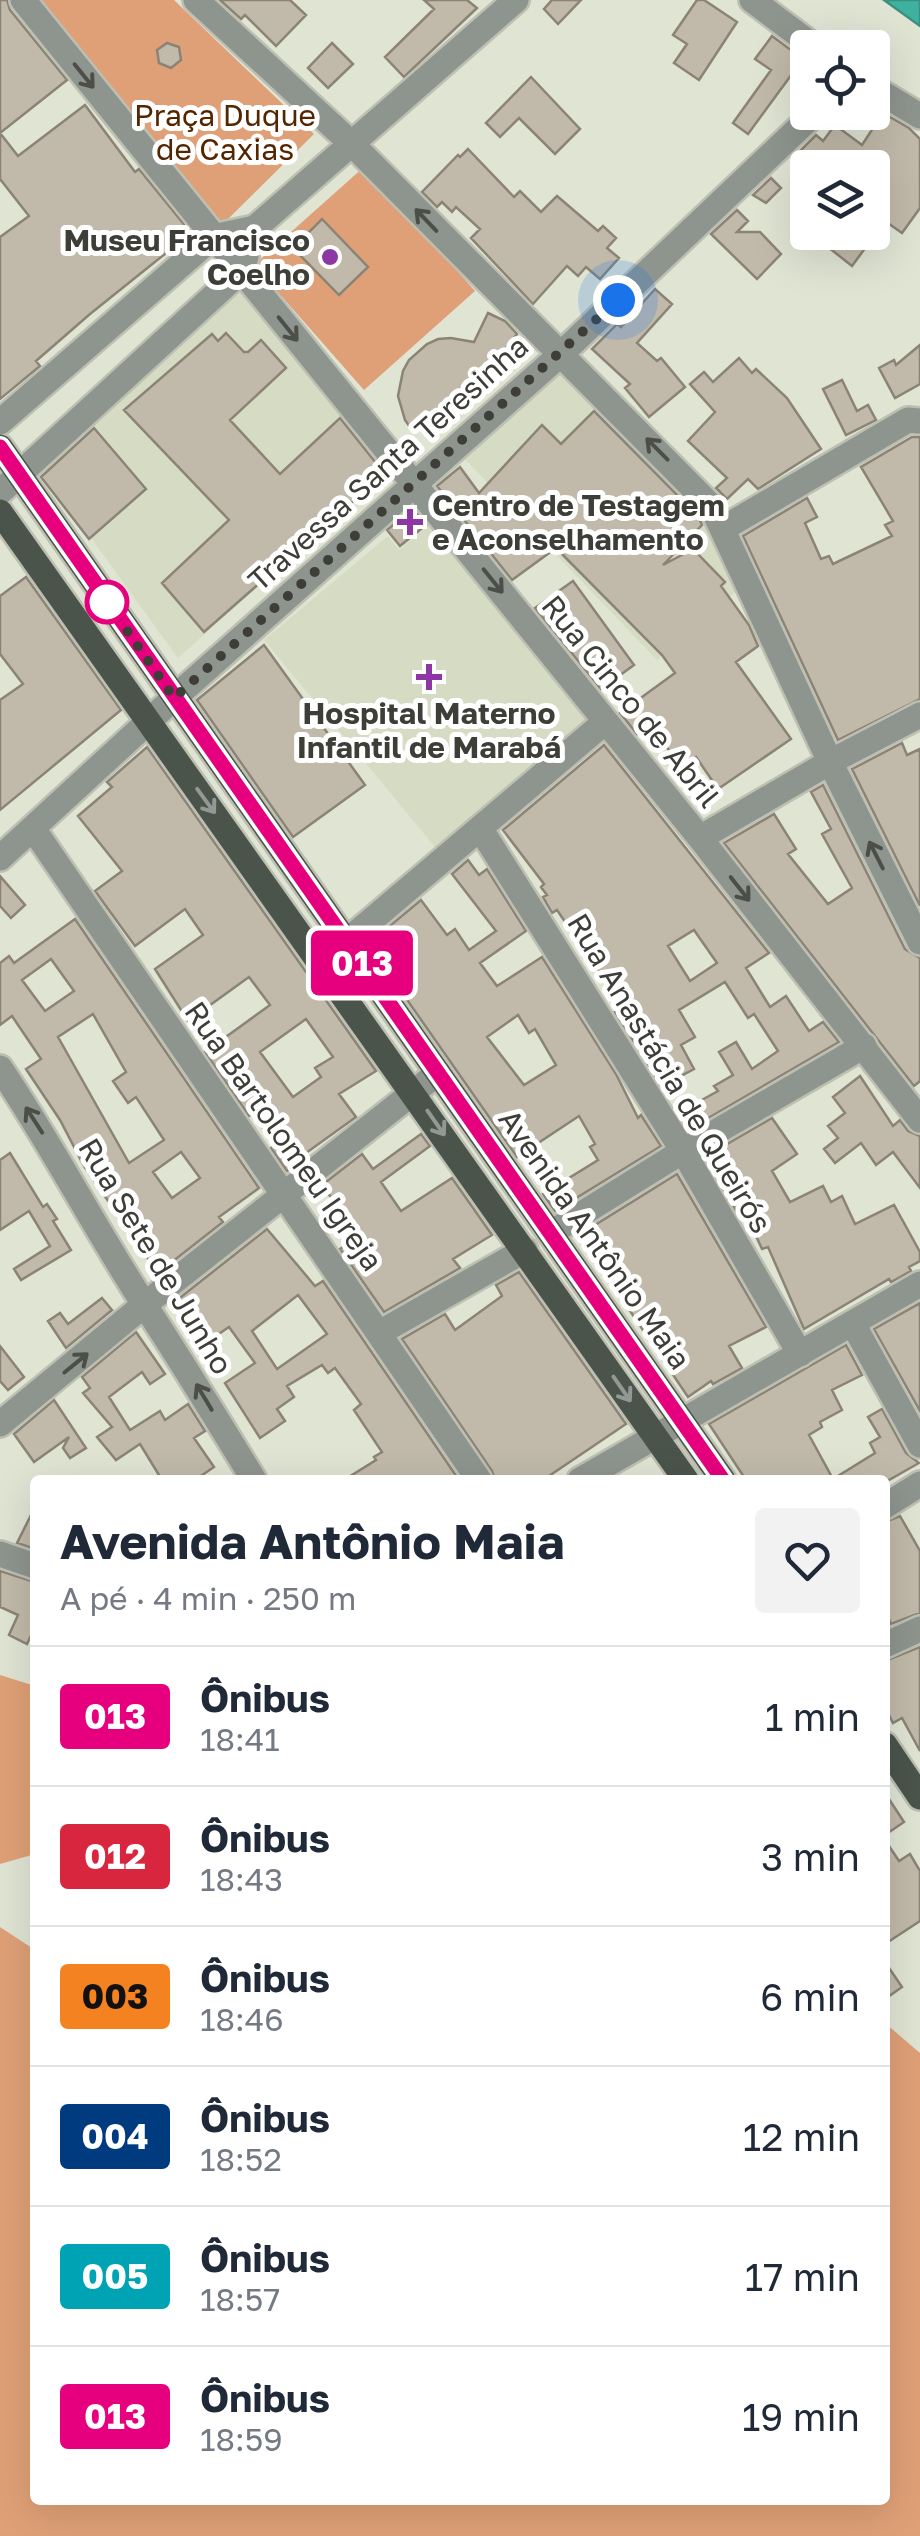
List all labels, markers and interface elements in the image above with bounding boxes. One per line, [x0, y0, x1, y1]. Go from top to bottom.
map controls [790, 30, 890, 250]
button: locate [790, 30, 890, 130]
one-way arrow [73, 62, 94, 89]
park label: Praça Duque de Caxias [134, 97, 316, 167]
button: layers [790, 150, 890, 250]
one-way arrow [414, 209, 438, 233]
place label: Museu Francisco Coelho [63, 222, 310, 292]
marker: Museu Francisco Coelho [319, 246, 341, 268]
your location [593, 275, 643, 325]
one-way arrow [277, 315, 299, 341]
street label: Travessa Santa Teresinha [241, 328, 535, 598]
one-way arrow [645, 437, 670, 462]
place label: Centro de Testagem e Aconselhamento [432, 487, 725, 557]
marker: Centro de Testagem e Aconselhamento [397, 509, 423, 535]
one-way arrow [482, 568, 504, 594]
unlabelled marker [86, 581, 128, 623]
street label: Rua Cinco de Abril [534, 588, 728, 814]
marker: Hospital Materno Infantil de Marabá [416, 664, 442, 690]
place label: Hospital Materno Infantil de Marabá [297, 695, 561, 765]
one-way arrow [196, 787, 217, 814]
one-way arrow [866, 841, 885, 871]
one-way arrow [729, 876, 751, 902]
street label: Rua Anastácia de Queirós [560, 907, 780, 1239]
line badge: 013 [304, 930, 420, 996]
text: 013 [331, 942, 393, 984]
street label: Rua Bartolomeu Igreja [177, 994, 391, 1278]
street label: Avenida Antônio Maia [492, 1102, 698, 1376]
one-way arrow [24, 1106, 45, 1134]
one-way arrow [425, 1109, 446, 1136]
street label: Rua Sete de Junho [71, 1131, 241, 1381]
one-way arrow [62, 1352, 88, 1374]
one-way arrow [611, 1375, 632, 1402]
one-way arrow [194, 1383, 214, 1412]
button: heart [755, 1508, 860, 1613]
text: Avenida Antônio Maia [60, 1512, 565, 1570]
text: A pé · 4 min · 250 m [60, 1579, 356, 1617]
text: Ônibus [200, 1675, 330, 1720]
text: 1 min [765, 1694, 860, 1739]
text: 013 [84, 1695, 146, 1737]
text: 18:41 [200, 1720, 280, 1758]
text: Ônibus [200, 1815, 330, 1860]
text: 3 min [761, 1834, 860, 1879]
text: 012 [84, 1835, 146, 1877]
text: 18:43 [200, 1860, 283, 1898]
text: Ônibus [200, 1955, 330, 2000]
text: 6 min [760, 1974, 860, 2019]
text: 003 [82, 1975, 148, 2017]
text: 18:46 [200, 2000, 284, 2038]
text: Ônibus [200, 2095, 330, 2140]
text: 12 min [743, 2114, 860, 2159]
text: 004 [81, 2115, 149, 2157]
text: 18:52 [200, 2140, 282, 2178]
text: Ônibus [200, 2235, 330, 2280]
text: 17 min [745, 2254, 860, 2299]
text: 005 [82, 2255, 148, 2297]
text: 18:57 [200, 2280, 280, 2318]
text: Ônibus [200, 2375, 330, 2420]
text: 19 min [742, 2394, 860, 2439]
text: 013 [84, 2395, 146, 2437]
text: 18:59 [200, 2420, 283, 2458]

